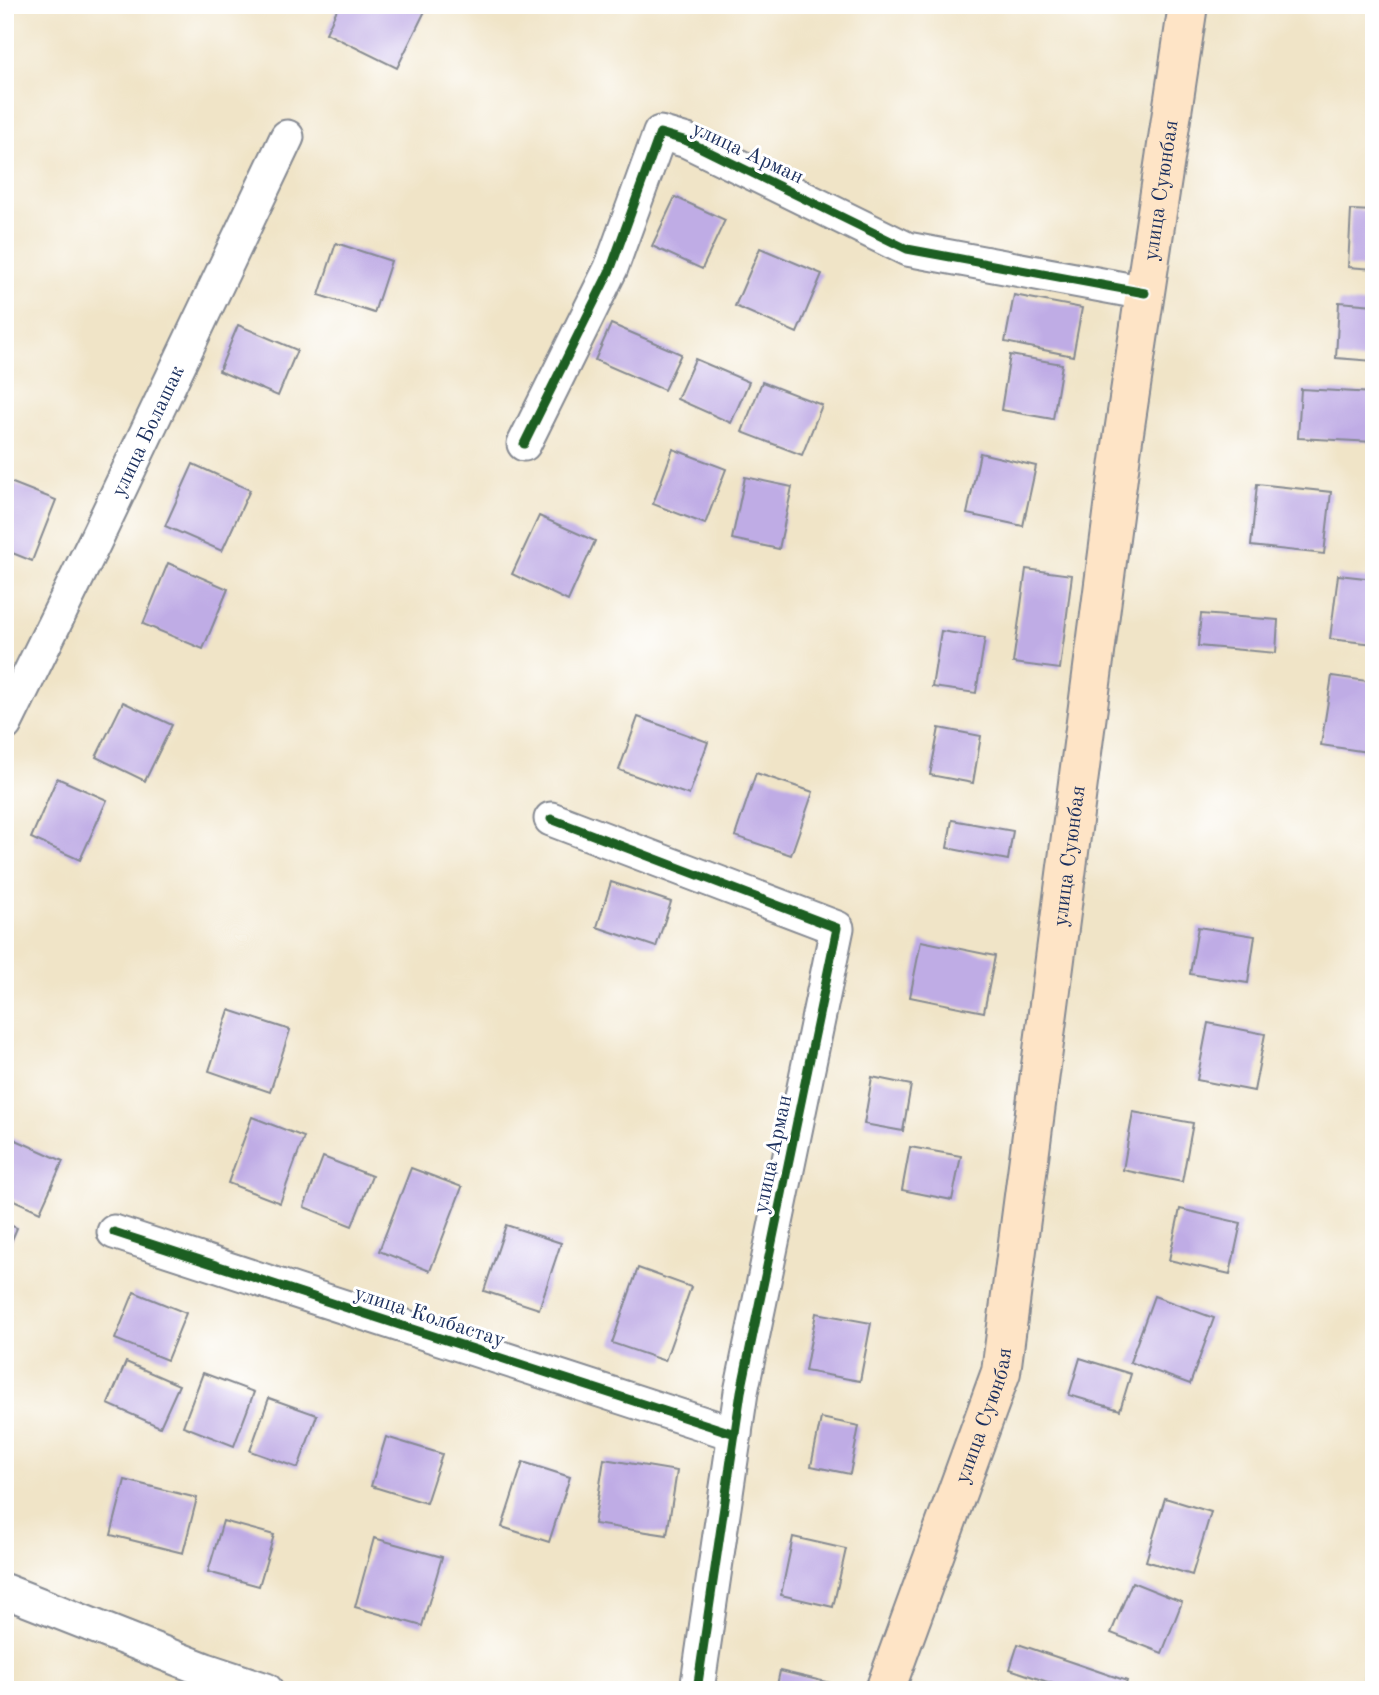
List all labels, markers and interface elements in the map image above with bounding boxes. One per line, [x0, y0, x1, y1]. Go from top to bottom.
street label: улица Арман [688, 118, 806, 188]
street label: улица Суюнбая [1141, 119, 1183, 262]
street label: улица Болашак [109, 362, 189, 500]
street label: улица Суюнбая [1050, 784, 1090, 928]
street label: улица Арман [751, 1093, 796, 1215]
street label: улица Колбастау [352, 1283, 508, 1352]
street label: улица Суюнбая [952, 1346, 1016, 1487]

